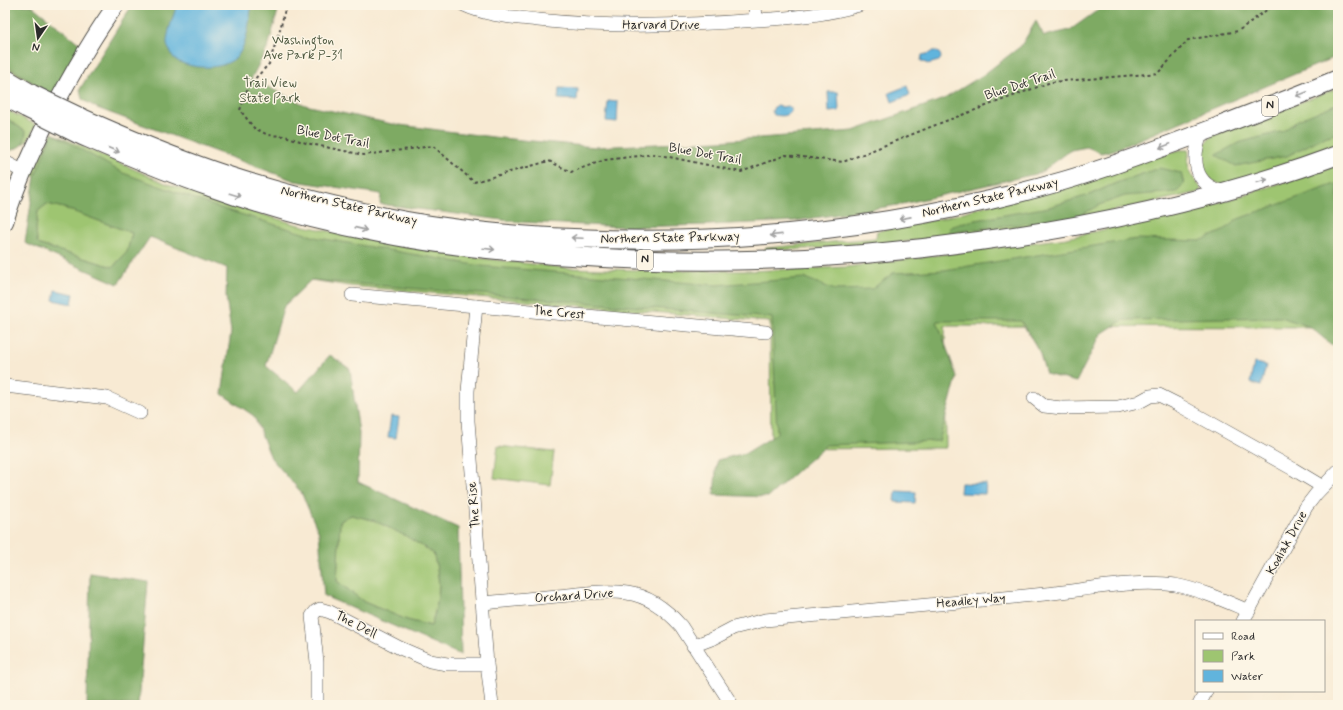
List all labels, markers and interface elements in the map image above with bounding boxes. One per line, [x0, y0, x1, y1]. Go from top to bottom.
street label: Harvard Drive [622, 17, 700, 34]
north arrow [18, 18, 58, 58]
park label: Washington Ave Park P-31 [263, 32, 343, 64]
text: N [31, 39, 41, 54]
street label: Blue Dot Trail [983, 66, 1057, 104]
park label: Trail View State Park [240, 75, 301, 107]
one-way arrow [1296, 90, 1308, 98]
road number: N [1262, 96, 1278, 116]
street label: Blue Dot Trail [295, 122, 371, 152]
street label: Blue Dot Trail [667, 139, 743, 169]
one-way arrow [1159, 143, 1171, 151]
one-way arrow [107, 146, 119, 154]
street label: Northern State Parkway [920, 174, 1060, 222]
one-way arrow [1255, 177, 1268, 184]
street label: Northern State Parkway [279, 182, 419, 230]
one-way arrow [229, 192, 242, 199]
one-way arrow [899, 214, 912, 222]
one-way arrow [354, 225, 367, 233]
street label: Northern State Parkway [600, 228, 740, 248]
one-way arrow [770, 231, 783, 239]
one-way arrow [570, 235, 583, 242]
one-way arrow [482, 245, 495, 253]
road number: N [637, 250, 653, 270]
street label: The Crest [532, 302, 586, 324]
street label: The Rise [463, 481, 485, 529]
street label: Kodiak Drive [1262, 508, 1312, 578]
street label: Orchard Drive [534, 585, 614, 607]
street label: Headley Way [936, 590, 1006, 612]
street label: The Dell [332, 607, 380, 643]
legend [1195, 620, 1325, 692]
text: Road [1231, 629, 1255, 645]
text: Park [1231, 649, 1255, 665]
text: Water [1231, 669, 1263, 685]

